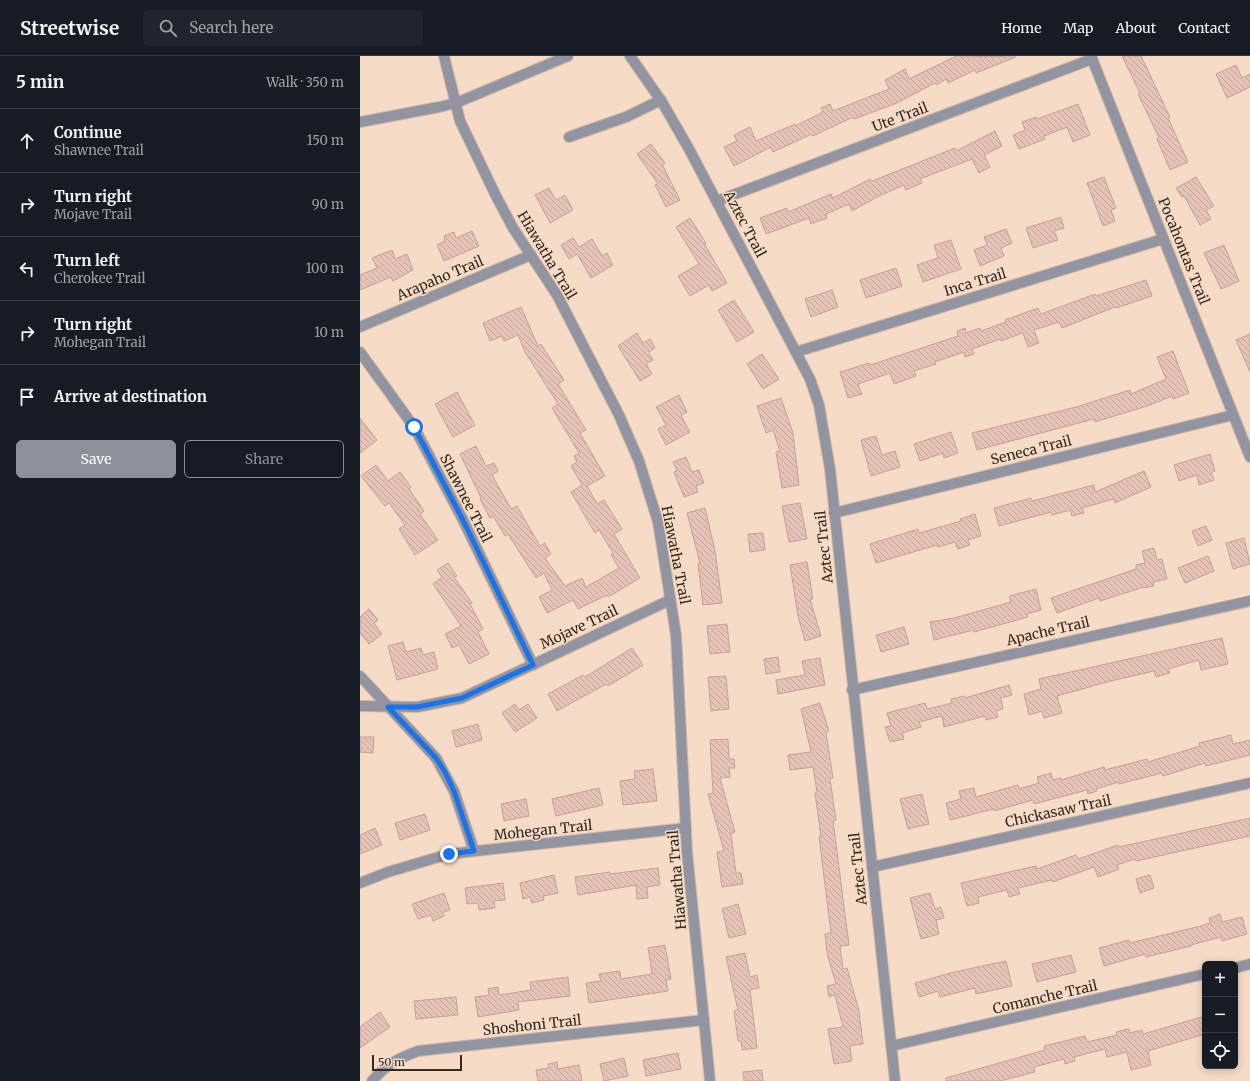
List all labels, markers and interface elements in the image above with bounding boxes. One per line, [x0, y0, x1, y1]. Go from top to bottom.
search box [143, 10, 423, 46]
text: Streetwise [20, 16, 119, 40]
icon: search [157, 17, 179, 39]
text: Search here [189, 18, 273, 37]
text: Home [1001, 19, 1042, 37]
text: Map [1064, 19, 1093, 37]
text: About [1115, 19, 1156, 37]
text: Contact [1178, 19, 1230, 37]
text: 5 min [16, 71, 64, 93]
text: Walk · 350 m [266, 74, 344, 91]
street label: Ute Trail [870, 98, 931, 136]
text: Continue [54, 123, 122, 142]
icon: ahead [16, 130, 38, 152]
text: 150 m [307, 132, 344, 149]
text: Shawnee Trail [54, 142, 144, 159]
text: Turn right [54, 187, 132, 206]
street label: Aztec Trail [719, 187, 770, 261]
icon: right [16, 194, 38, 216]
street label: Pocahontas Trail [1154, 195, 1214, 308]
text: 90 m [312, 196, 344, 213]
text: Mojave Trail [54, 206, 132, 223]
street label: Hiawatha Trail [514, 208, 581, 303]
text: Turn left [54, 251, 120, 270]
street label: Arapaho Trail [393, 251, 487, 305]
icon: left [16, 258, 38, 280]
text: 100 m [306, 260, 344, 277]
street label: Inca Trail [942, 264, 1009, 300]
text: Cherokee Trail [54, 270, 146, 287]
text: Turn right [54, 315, 132, 334]
icon: right [16, 322, 38, 344]
text: 10 m [314, 324, 344, 341]
text: Mohegan Trail [54, 334, 146, 351]
icon: arrive [16, 386, 38, 408]
text: Arrive at destination [54, 387, 207, 406]
route start [405, 418, 423, 436]
street label: Seneca Trail [989, 431, 1074, 469]
button: Save [16, 440, 176, 478]
button: Share [184, 440, 344, 478]
street label: Shawnee Trail [436, 451, 496, 546]
street label: Hiawatha Trail [658, 504, 695, 606]
street label: Aztec Trail [811, 509, 837, 585]
street label: Mojave Trail [537, 601, 622, 653]
street label: Apache Trail [1004, 613, 1092, 650]
street label: Chickasaw Trail [1003, 791, 1113, 831]
street label: Mohegan Trail [493, 816, 594, 844]
street label: Hiawatha Trail [664, 829, 690, 931]
street label: Aztec Trail [845, 831, 871, 907]
route end [440, 845, 458, 863]
map controls [1202, 961, 1238, 1069]
button: + [1202, 961, 1238, 997]
street label: Comanche Trail [991, 976, 1100, 1018]
button: − [1202, 997, 1238, 1033]
street label: Shoshoni Trail [482, 1011, 583, 1039]
button: locate [1202, 1033, 1238, 1069]
scale bar [372, 1053, 462, 1072]
text: 50 m [378, 1055, 405, 1069]

